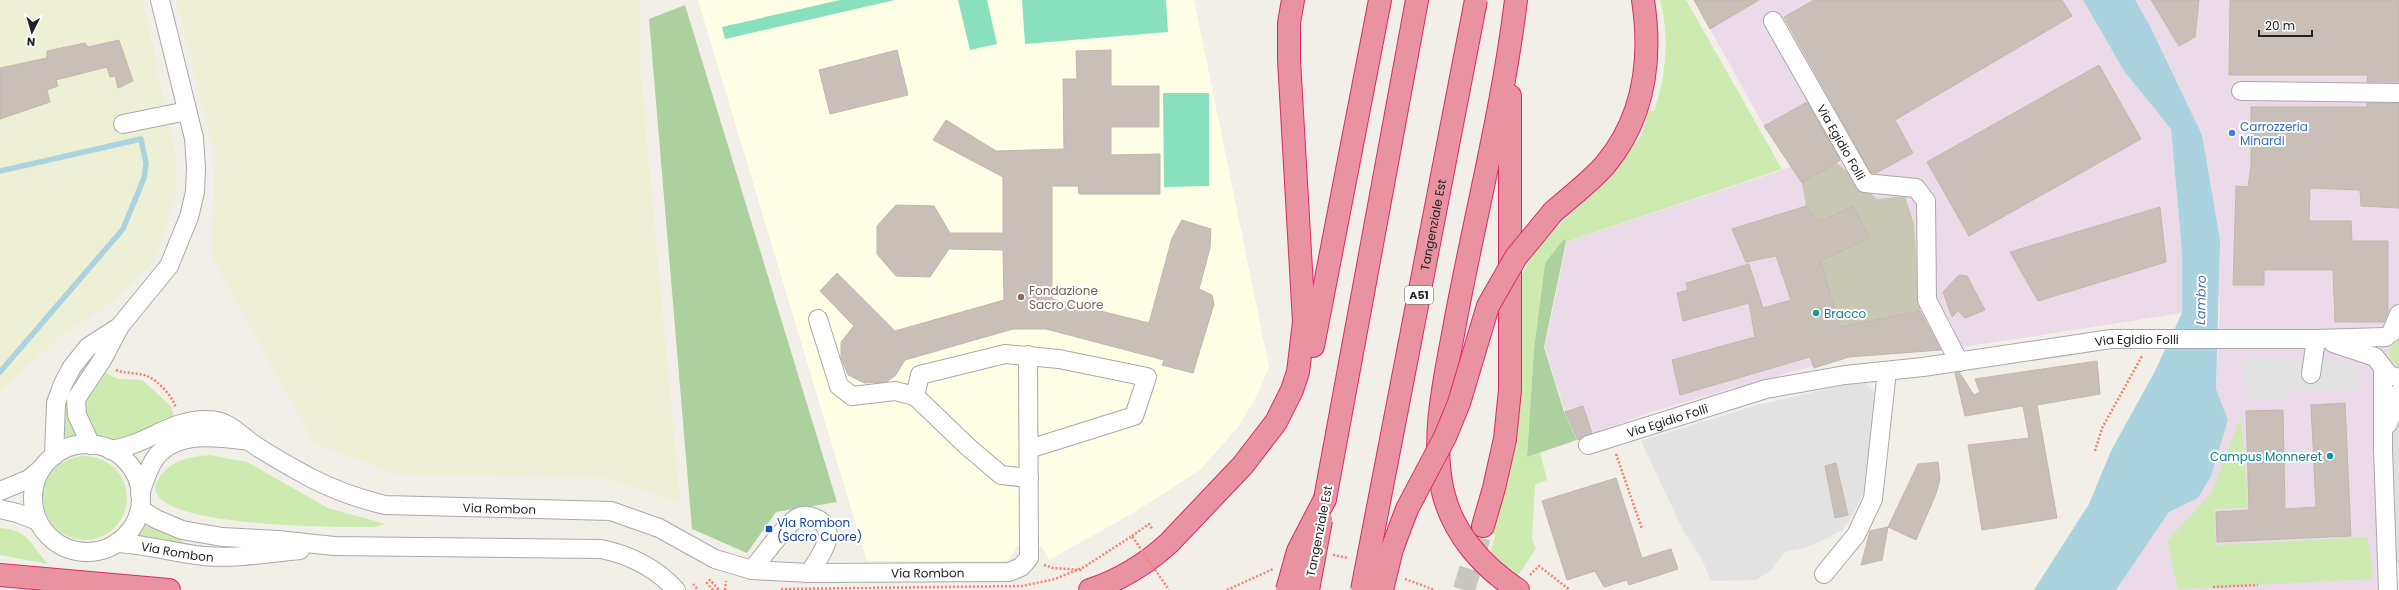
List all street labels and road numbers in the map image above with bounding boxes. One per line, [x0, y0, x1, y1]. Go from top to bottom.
street label: Via Egidio Folli [1813, 101, 1870, 183]
street label: Tangenziale Est [1415, 178, 1450, 272]
road number: A51 [1405, 286, 1433, 304]
street label: Via Egidio Folli [2093, 330, 2179, 350]
street label: Via Egidio Folli [1624, 399, 1710, 441]
street label: Tangenziale Est [1302, 484, 1336, 578]
street label: Via Rombon [463, 499, 536, 518]
street label: Via Rombon [140, 537, 214, 565]
street label: Via Rombon [891, 564, 964, 581]

